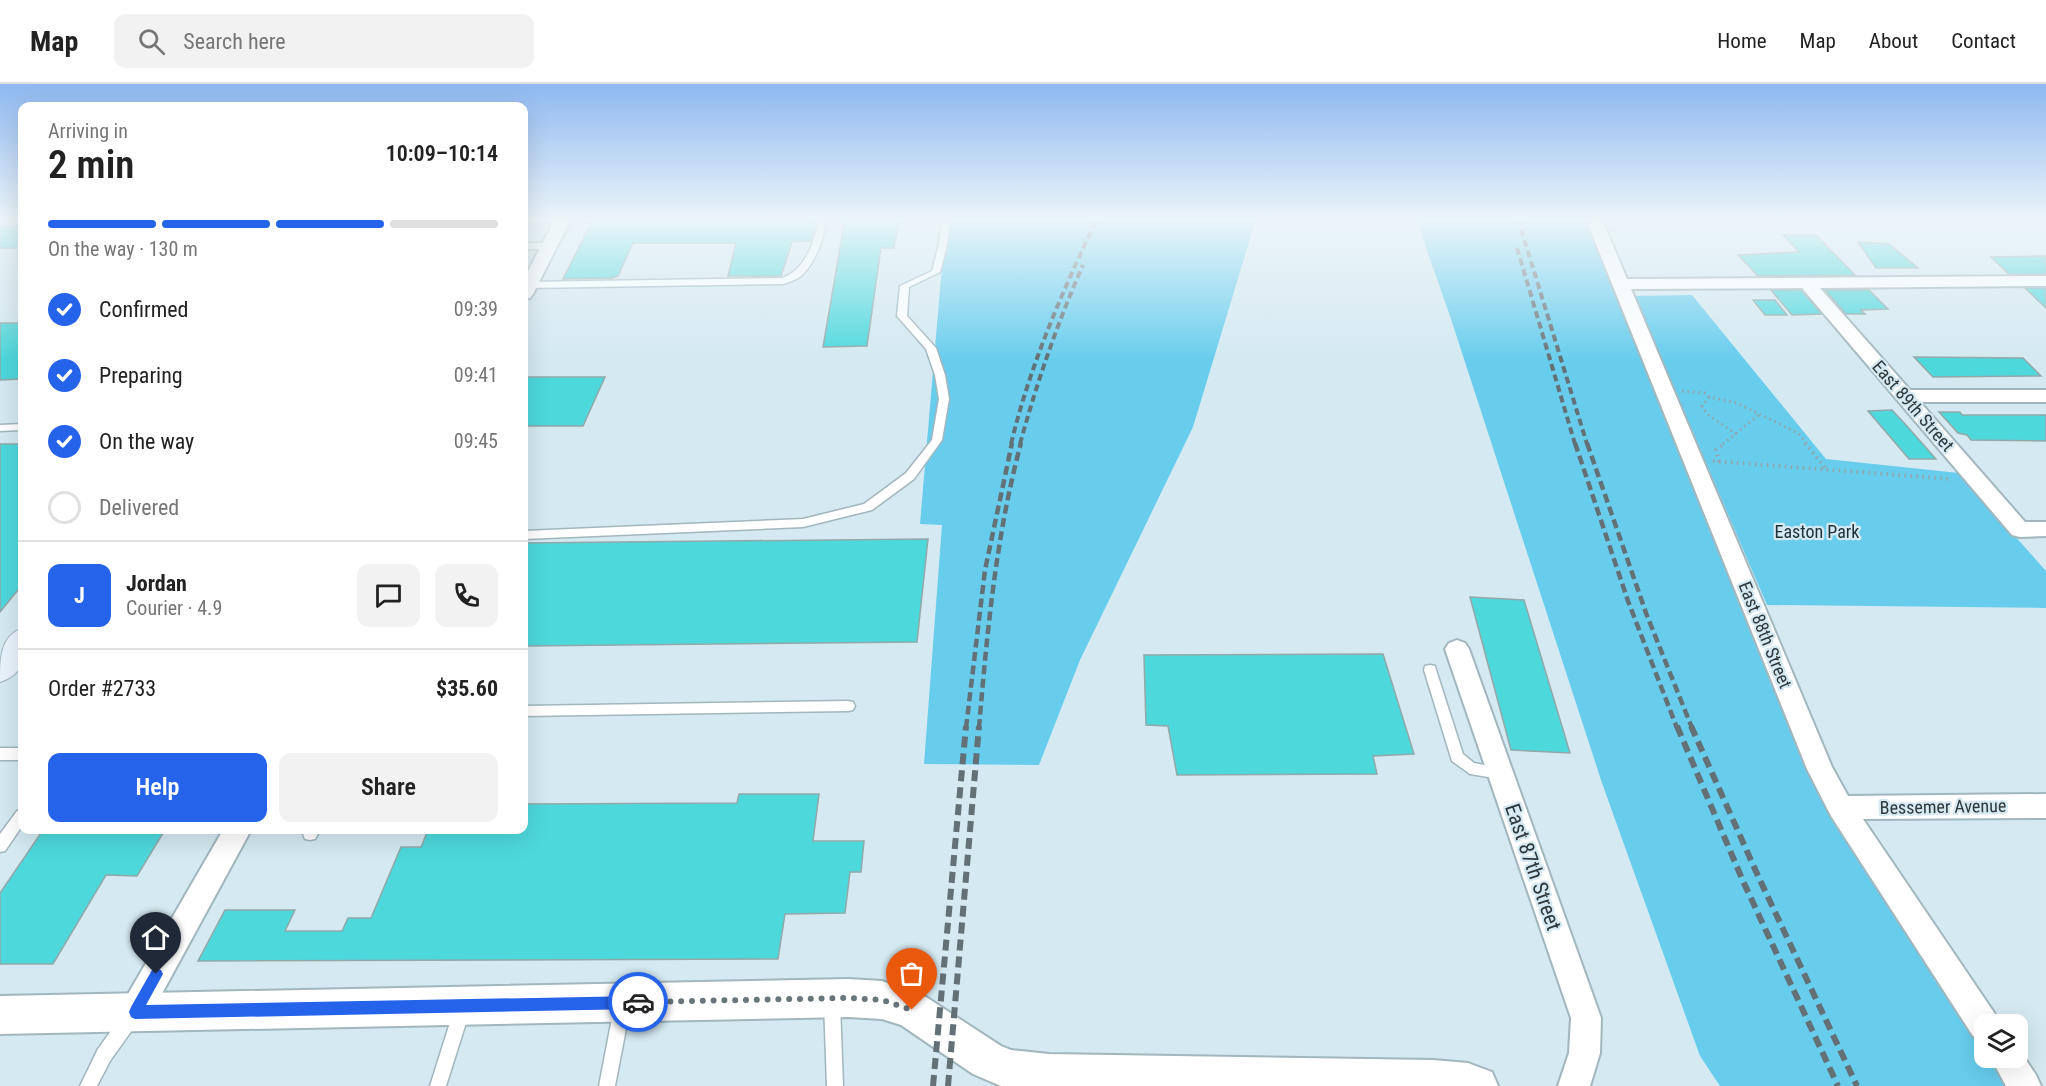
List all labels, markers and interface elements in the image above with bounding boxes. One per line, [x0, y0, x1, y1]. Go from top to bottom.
search box [114, 14, 534, 68]
text: Map [30, 25, 78, 58]
icon: search [135, 25, 168, 58]
text: Search here [183, 29, 286, 54]
text: Home [1717, 29, 1767, 53]
text: Map [1800, 29, 1836, 53]
text: About [1869, 29, 1918, 53]
text: Contact [1951, 29, 2016, 53]
text: Arriving in [48, 119, 128, 143]
text: 10:09–10:14 [386, 141, 498, 166]
text: 2 min [48, 142, 134, 188]
text: On the way · 130 m [48, 237, 198, 261]
icon: check [48, 293, 81, 326]
text: Confirmed [99, 297, 188, 322]
text: 09:39 [454, 297, 498, 321]
street label: East 89th Street [1868, 356, 1958, 455]
icon: check [48, 359, 81, 392]
text: Preparing [99, 363, 183, 388]
text: 09:41 [454, 363, 498, 387]
icon: check [48, 425, 81, 458]
text: On the way [99, 429, 194, 454]
text: 09:45 [454, 429, 498, 453]
text: Delivered [99, 495, 179, 520]
park label: Easton Park [1775, 521, 1859, 542]
button: chat [357, 564, 420, 627]
button: phone [435, 564, 498, 627]
text: Jordan [126, 571, 187, 596]
street label: East 88th Street [1734, 578, 1796, 691]
text: J [74, 583, 85, 608]
text: Courier · 4.9 [126, 596, 222, 620]
text: Order #2733 [48, 676, 156, 701]
text: $35.60 [436, 676, 498, 701]
button: Help [48, 753, 267, 822]
button: Share [279, 753, 498, 822]
street label: Bessemer Avenue [1880, 795, 2006, 818]
street label: East 87th Street [1500, 801, 1566, 933]
pin [130, 912, 181, 974]
icon: home [139, 921, 172, 954]
pin [886, 948, 937, 1010]
icon: bag [895, 957, 928, 990]
courier [608, 972, 668, 1032]
icon: car [622, 986, 655, 1019]
map controls [1974, 1014, 2028, 1068]
button: layers [1974, 1014, 2028, 1068]

